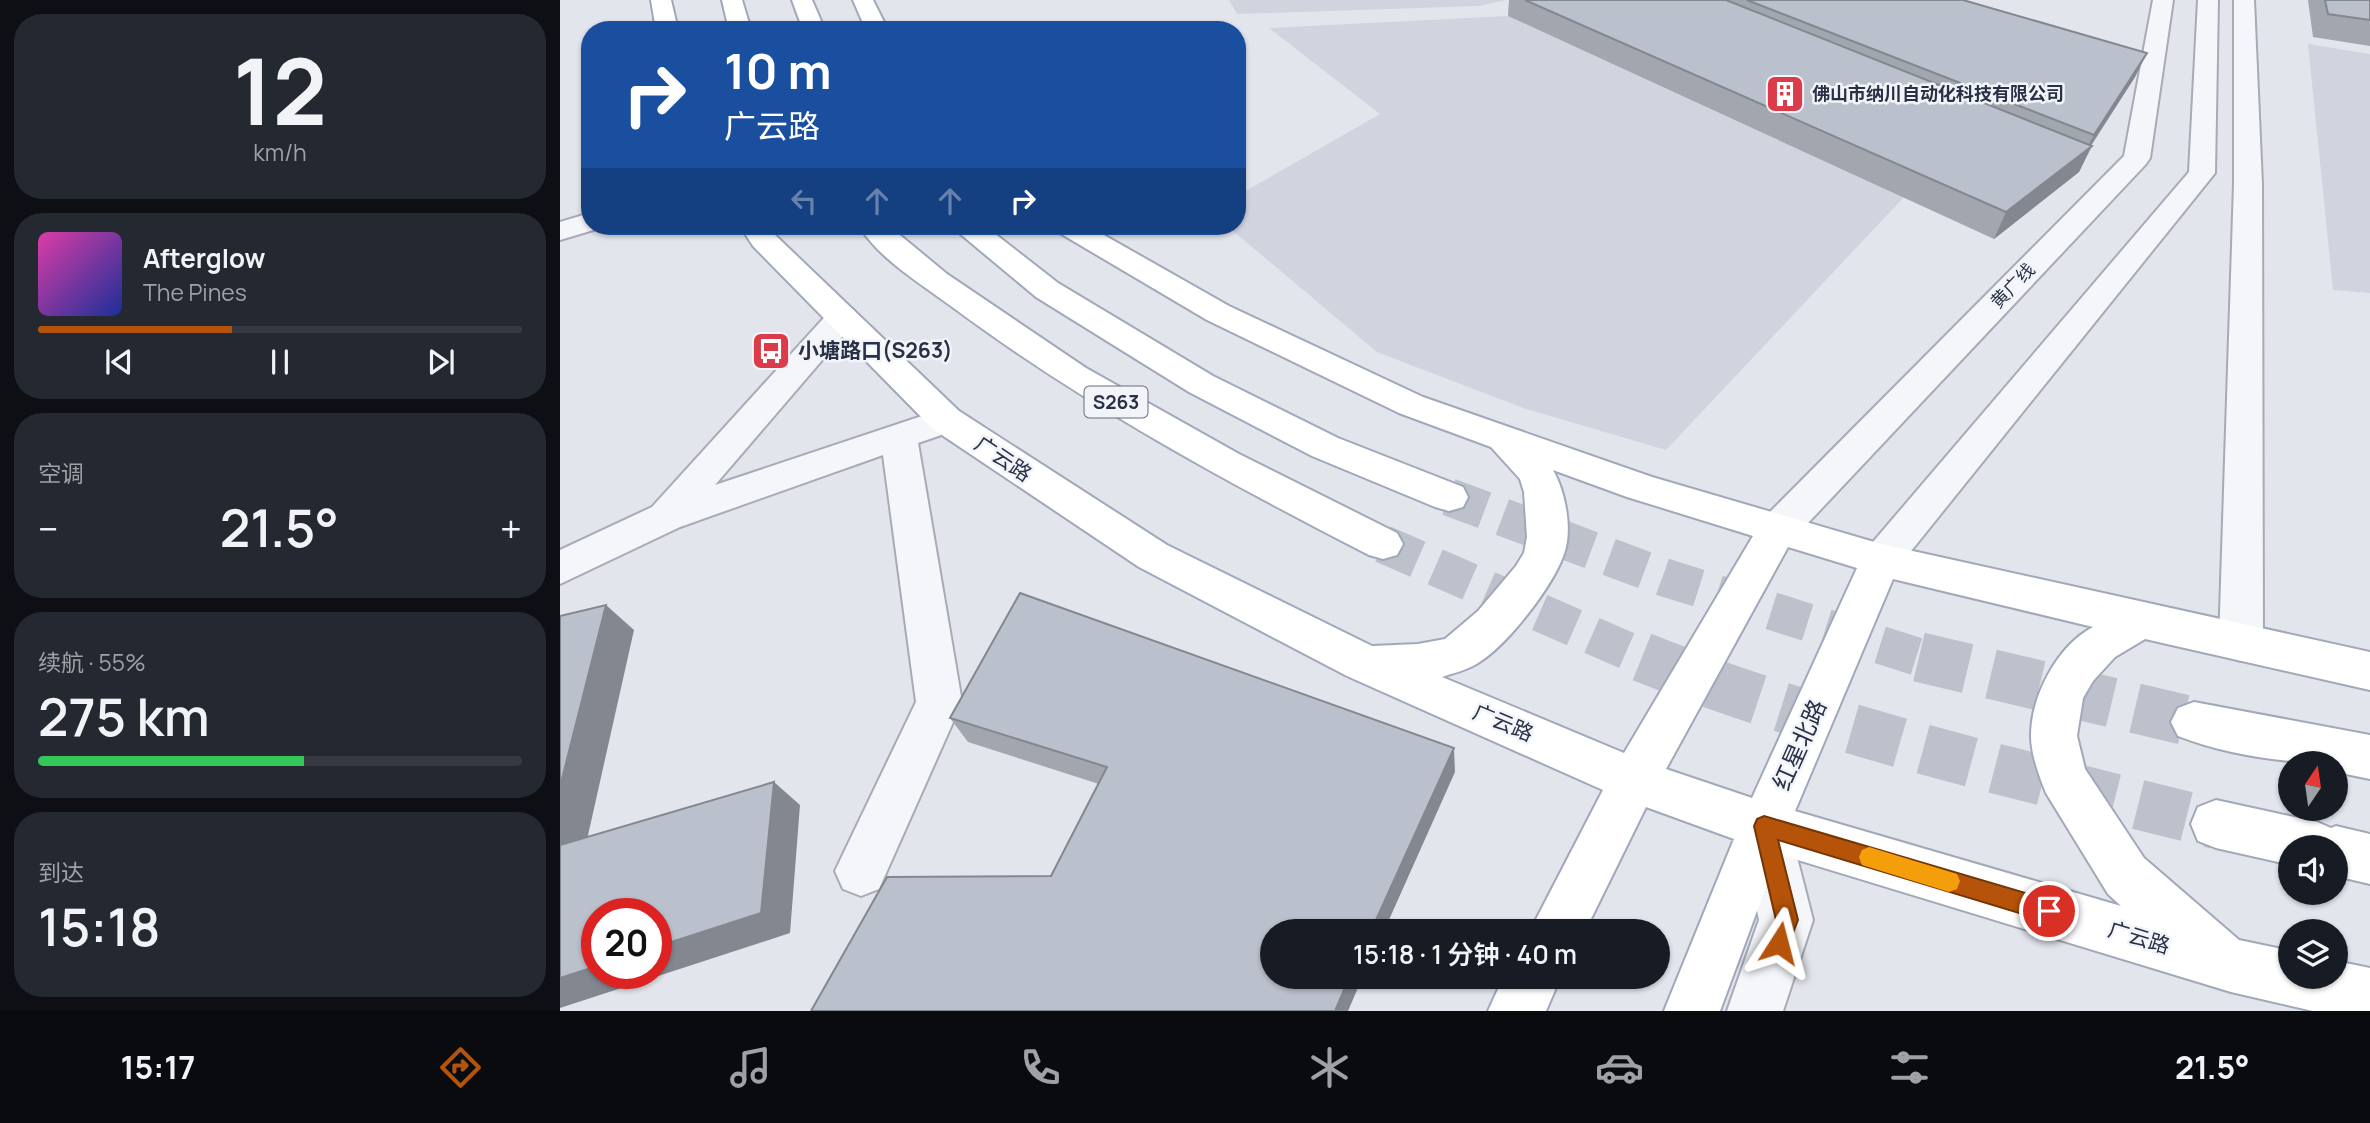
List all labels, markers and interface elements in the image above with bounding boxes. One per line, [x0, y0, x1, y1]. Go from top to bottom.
text: 12 [233, 28, 327, 152]
text: 10 m [724, 37, 832, 104]
icon: right [609, 49, 700, 140]
building icon: 佛山市纳川自动化科技有限公司 [1764, 73, 1806, 115]
place label: 佛山市纳川自动化科技有限公司 [1812, 81, 2064, 105]
text: 广云路 [724, 104, 820, 148]
text: km/h [253, 136, 307, 168]
icon: left [785, 182, 823, 220]
icon: ahead [858, 182, 896, 220]
icon: ahead [931, 182, 969, 220]
icon: right [1004, 182, 1042, 220]
text: Afterglow [143, 240, 265, 276]
street label: 黄广线 [1985, 258, 2040, 313]
text: The Pines [143, 276, 247, 308]
bus stop icon: 小塘路口(S263) [750, 330, 792, 372]
place label: 小塘路口(S263) [798, 336, 953, 364]
icon: previous [100, 343, 138, 381]
icon: pause [261, 343, 299, 381]
icon: next [422, 343, 460, 381]
road number: S263 [1084, 386, 1148, 418]
street label: 广云路 [970, 429, 1038, 487]
text: 空调 [38, 457, 84, 489]
text: 21.5° [220, 492, 339, 563]
text: − [38, 502, 59, 554]
text: + [500, 502, 522, 554]
text: 续航 · 55% [38, 646, 146, 678]
text: 275 km [38, 681, 210, 752]
street label: 红星北路 [1764, 694, 1833, 795]
street label: 广云路 [1469, 697, 1538, 747]
north arrow [2278, 751, 2348, 821]
map controls [2278, 751, 2348, 989]
button: sound [2278, 835, 2348, 905]
text: 到达 [38, 856, 84, 888]
pin [2019, 881, 2079, 941]
text: 15:18 [38, 891, 161, 962]
icon: arrive [2030, 892, 2068, 930]
speed limit sign: 20 [581, 898, 672, 989]
position arrow [1742, 906, 1816, 980]
street label: 广云路 [2105, 914, 2174, 960]
button: layers [2278, 919, 2348, 989]
text: 15:18 · 1 分钟 · 40 m [1353, 936, 1577, 972]
icon: directions [436, 1043, 485, 1092]
icon: music [726, 1043, 775, 1092]
icon: phone [1016, 1043, 1065, 1092]
icon: climate [1305, 1043, 1354, 1092]
icon: car [1595, 1043, 1644, 1092]
icon: filters [1885, 1043, 1934, 1092]
text: 15:17 [120, 1045, 195, 1089]
text: 21.5° [2175, 1045, 2250, 1089]

